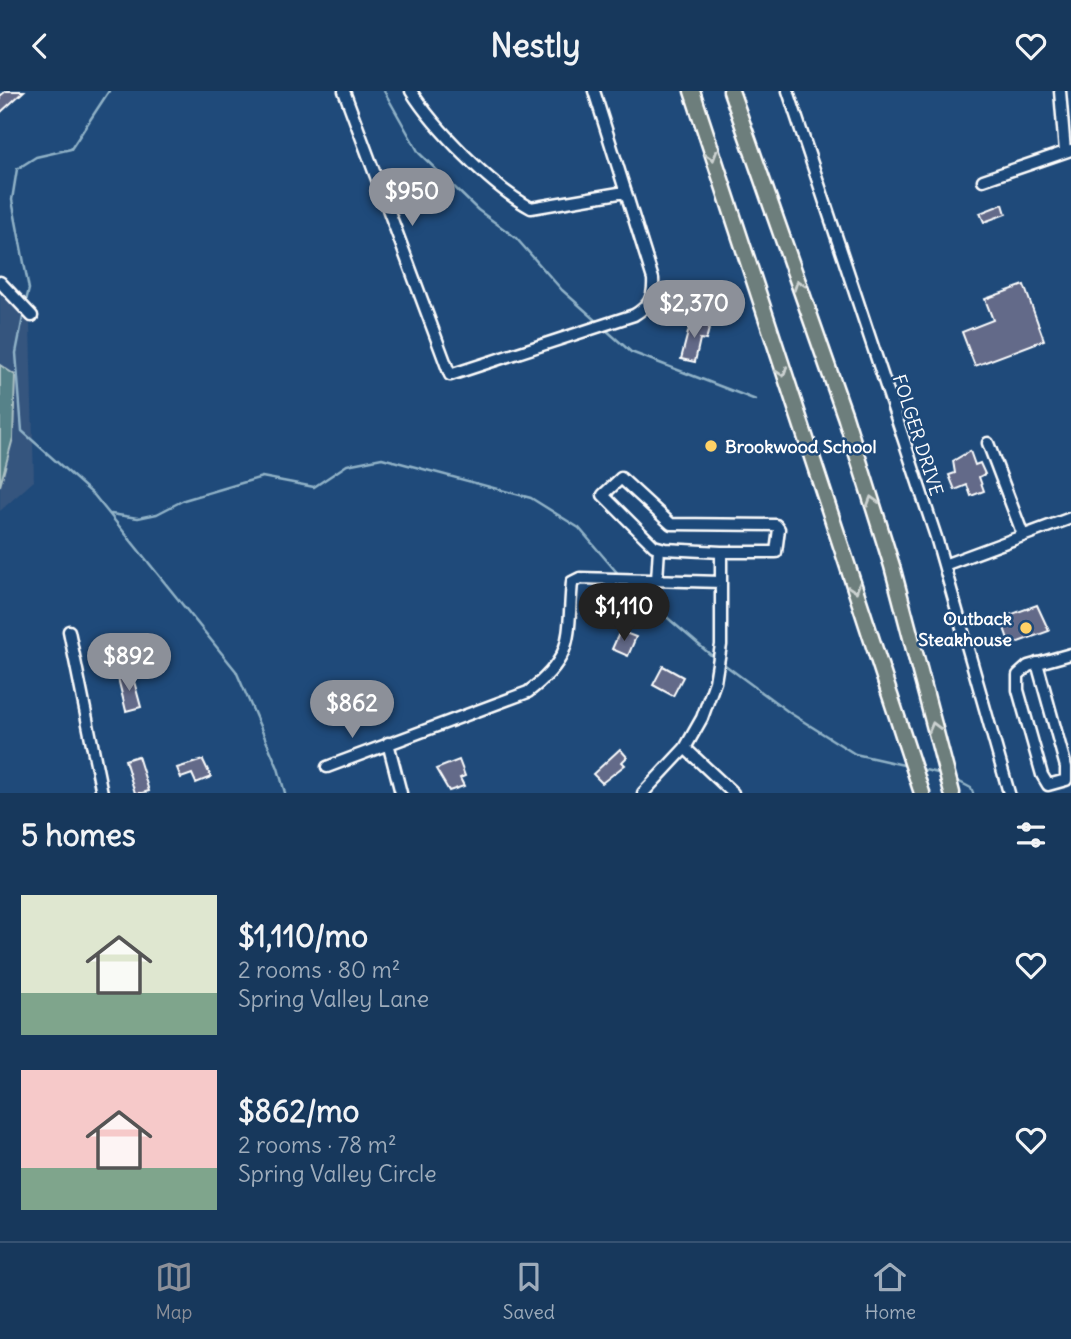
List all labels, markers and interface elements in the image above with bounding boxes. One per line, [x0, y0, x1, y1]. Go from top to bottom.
text: Nestly [491, 25, 580, 66]
icon: back [21, 27, 59, 65]
icon: heart [1012, 27, 1050, 65]
one-way arrow [704, 149, 718, 162]
pin: $950 [371, 169, 453, 228]
text: $950 [385, 176, 439, 205]
one-way arrow [793, 279, 807, 291]
pin: $2,370 [637, 281, 751, 340]
text: $2,370 [659, 288, 729, 317]
one-way arrow [774, 366, 789, 378]
street label: FOLGER DRIVE [888, 371, 948, 499]
place label: Brookwood School [725, 435, 876, 458]
marker: Brookwood School [703, 438, 719, 454]
one-way arrow [865, 495, 880, 507]
one-way arrow [846, 582, 861, 594]
pin: $1,110 [567, 583, 681, 643]
text: $1,110 [595, 591, 653, 620]
place label: Outback Steakhouse [918, 607, 1012, 651]
marker: Outback Steakhouse [1018, 620, 1034, 636]
pin: $892 [88, 633, 170, 693]
text: $892 [103, 641, 155, 670]
pin: $862 [311, 681, 393, 740]
text: $862 [326, 688, 378, 717]
one-way arrow [928, 721, 942, 733]
text: 5 homes [21, 816, 136, 854]
icon: filters [1012, 816, 1050, 854]
text: $1,110/mo [238, 917, 368, 955]
icon: home [77, 923, 161, 1007]
icon: heart [1012, 946, 1050, 984]
text: 2 rooms · 80 m² [238, 955, 400, 984]
text: Spring Valley Lane [238, 984, 429, 1013]
text: $862/mo [238, 1092, 359, 1130]
icon: home [77, 1098, 161, 1182]
icon: heart [1012, 1121, 1050, 1159]
text: 2 rooms · 78 m² [238, 1130, 397, 1159]
text: Spring Valley Circle [238, 1159, 437, 1188]
tab: Map [155, 1258, 193, 1324]
tab: Saved [503, 1258, 555, 1324]
tab: Home [865, 1258, 916, 1324]

